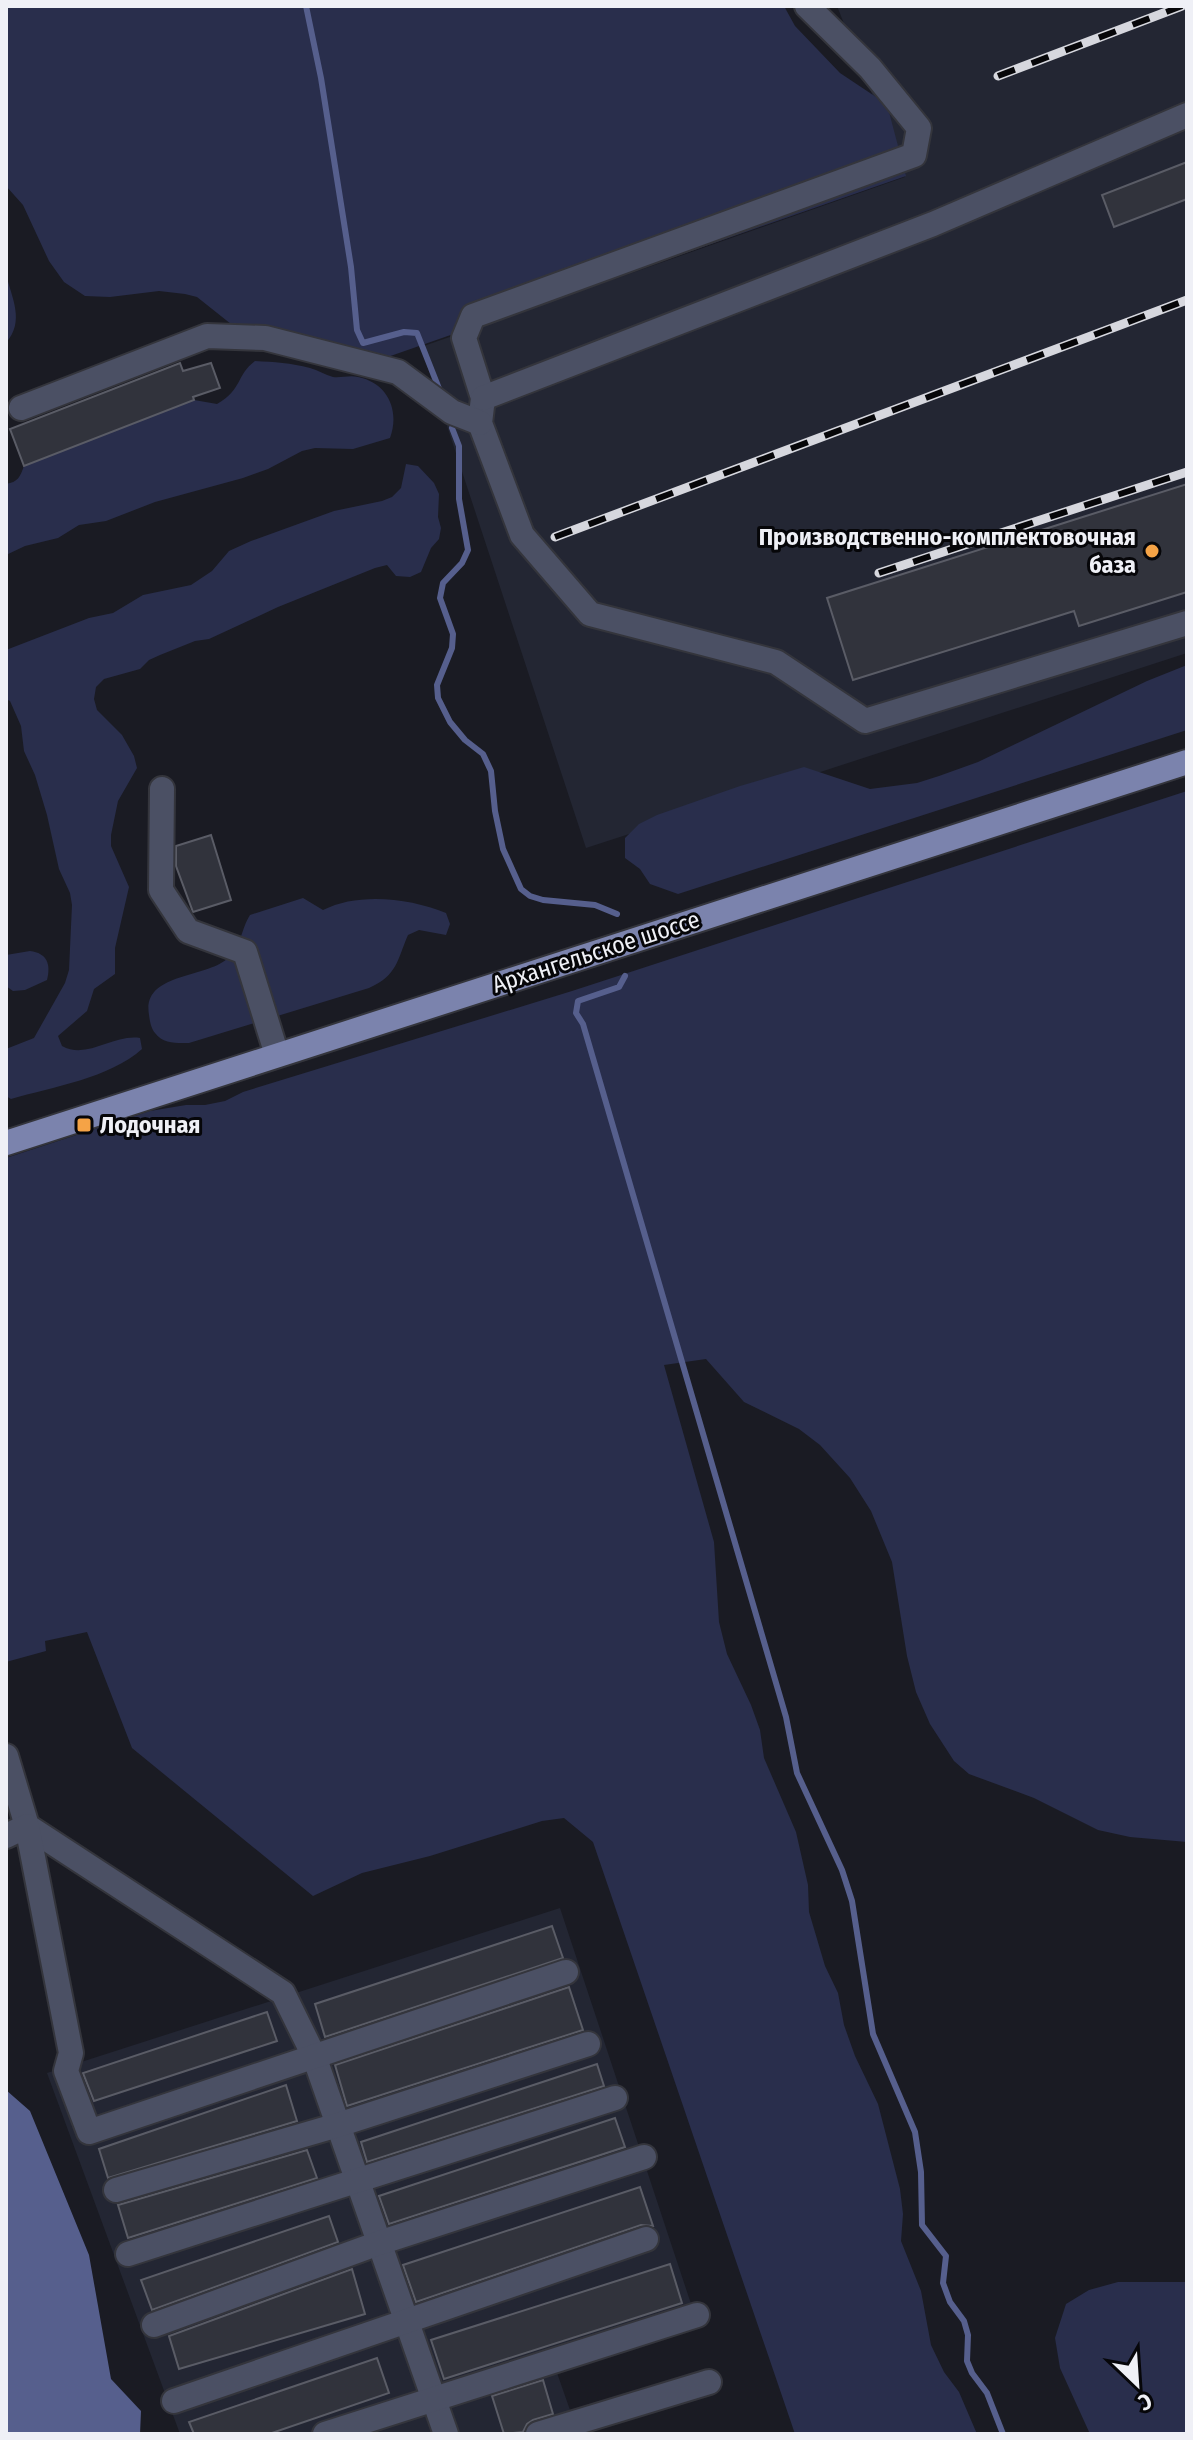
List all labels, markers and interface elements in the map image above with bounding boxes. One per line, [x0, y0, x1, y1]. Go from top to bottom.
place label: Производственно-комплектовочная база [759, 523, 1136, 579]
marker: Производственно-комплектовочная база [1143, 542, 1161, 560]
street label: Архангельское шоссе [489, 905, 703, 999]
place label: Лодочная [100, 1111, 200, 1139]
marker: Лодочная [75, 1116, 93, 1134]
north arrow [1097, 2344, 1177, 2424]
text: С [1134, 2387, 1156, 2417]

